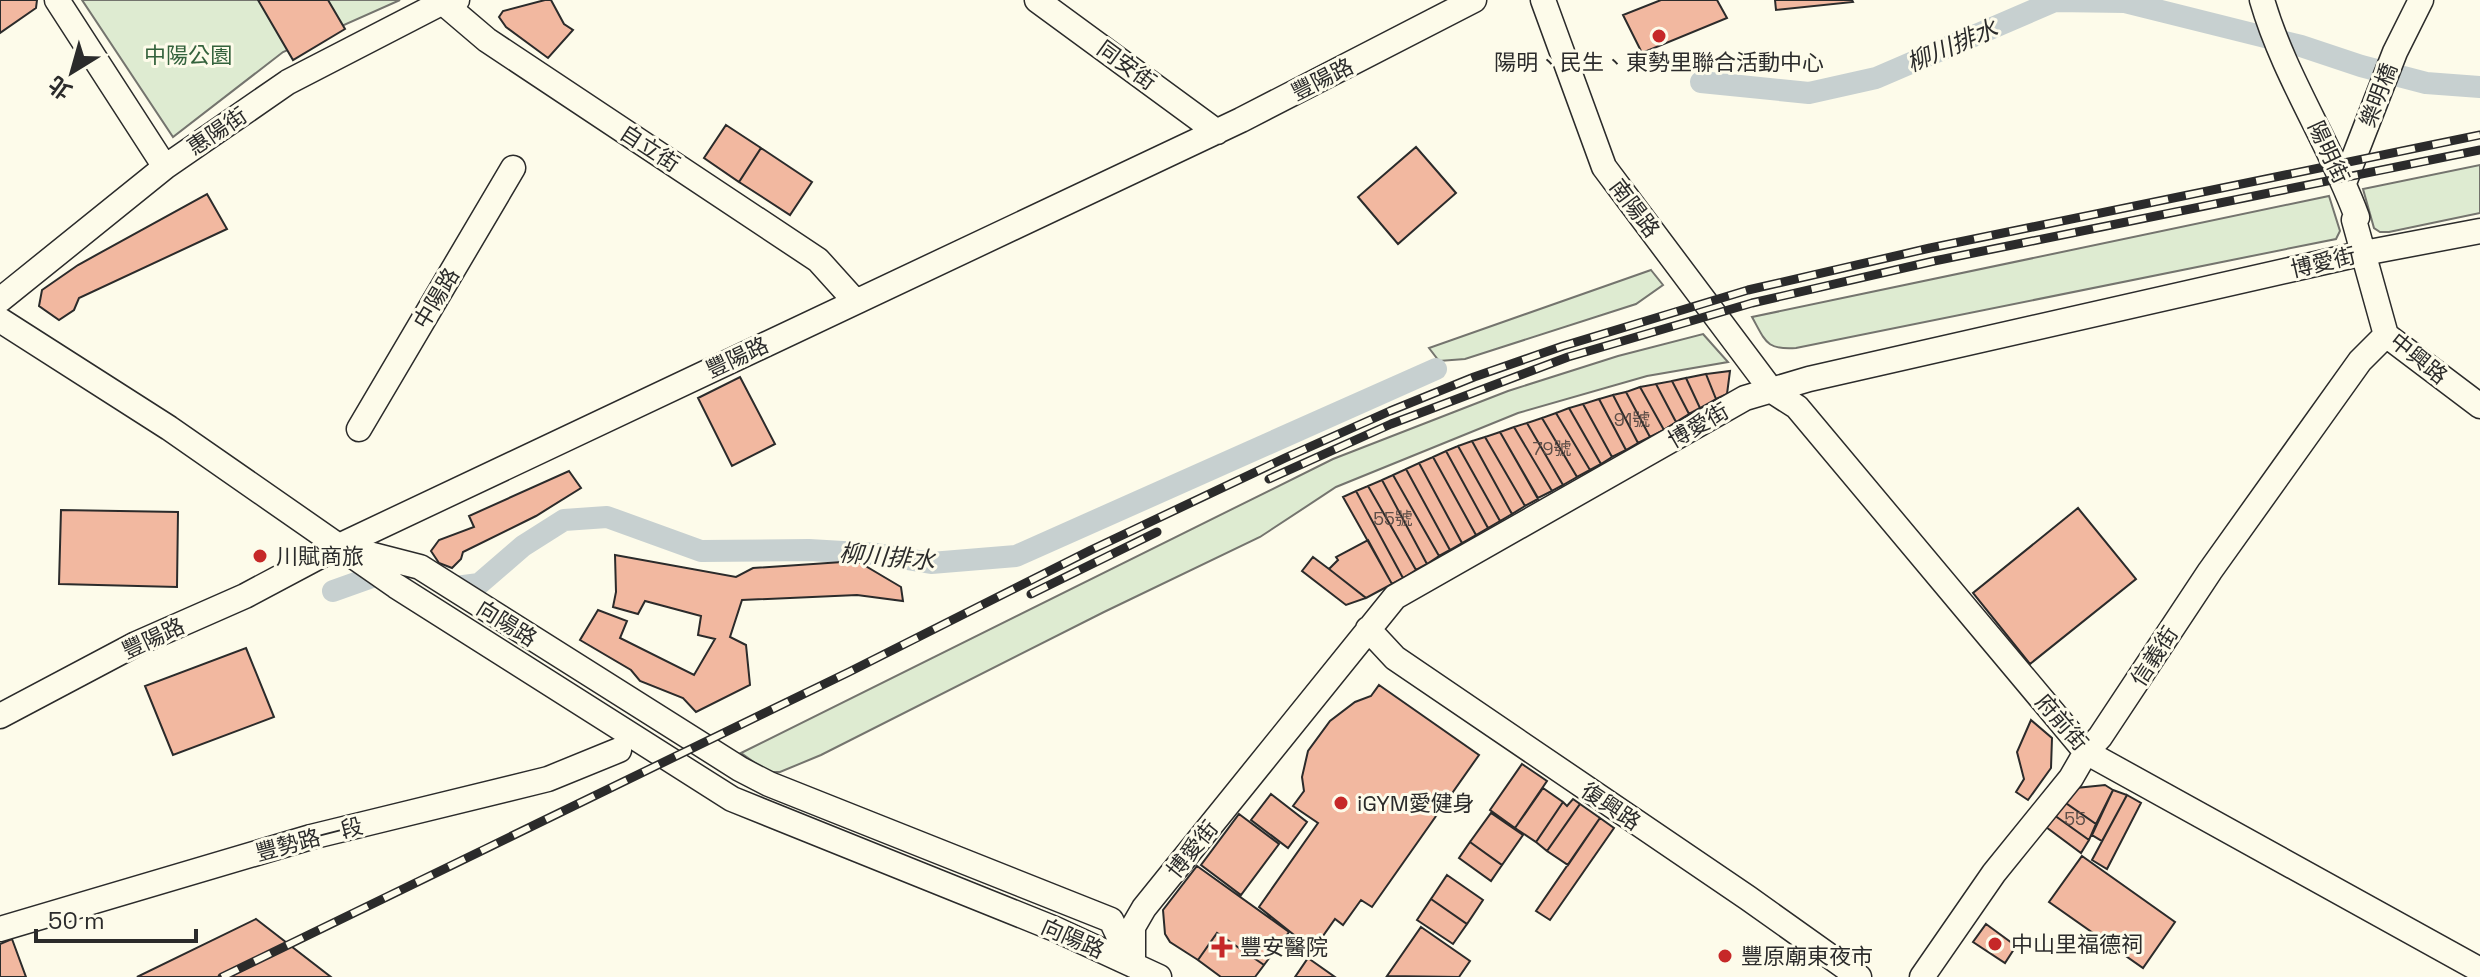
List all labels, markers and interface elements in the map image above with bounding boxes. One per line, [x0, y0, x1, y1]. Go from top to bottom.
water label: 柳川排水 [1902, 12, 2003, 79]
marker: 陽明、民生、東勢里聯合活動中心 [1650, 27, 1668, 45]
north arrow [32, 32, 112, 112]
street label: 同安街 [1092, 34, 1162, 96]
park label: 中陽公園 [144, 41, 232, 69]
place label: 陽明、民生、東勢里聯合活動中心 [1494, 48, 1824, 76]
street label: 豐陽路 [1286, 52, 1358, 106]
street label: 樂明橋 [2353, 59, 2403, 131]
text: 北 [43, 70, 77, 106]
street label: 惠陽街 [182, 101, 252, 161]
street label: 陽明街 [2302, 116, 2356, 188]
street label: 自立街 [615, 118, 685, 178]
street label: 南陽路 [1604, 173, 1666, 243]
street label: 博愛街 [2288, 241, 2358, 283]
street label: 中陽路 [407, 262, 465, 334]
street label: 中興路 [2385, 326, 2453, 390]
street label: 豐陽路 [701, 330, 773, 384]
street label: 博愛街 [1662, 396, 1734, 454]
house number: 91號 [1614, 408, 1650, 431]
house number: 79號 [1532, 437, 1572, 460]
house number: 55號 [1373, 507, 1413, 530]
water label: 柳川排水 [838, 537, 937, 576]
place label: 川賦商旅 [276, 542, 364, 570]
marker: 川賦商旅 [251, 547, 269, 565]
street label: 向陽路 [472, 594, 542, 652]
street label: 豐陽路 [117, 611, 189, 665]
street label: 信義街 [2124, 621, 2184, 691]
street label: 府前街 [2030, 688, 2094, 756]
street label: 復興路 [1576, 776, 1646, 836]
place label: iGYM愛健身 [1357, 789, 1475, 817]
marker: iGYM愛健身 [1332, 794, 1350, 812]
house number: 55 [2064, 807, 2086, 830]
street label: 豐勢路一段 [252, 811, 366, 867]
street label: 博愛街 [1160, 815, 1224, 883]
scale bar [36, 893, 196, 943]
text: 50 m [48, 905, 105, 936]
street label: 向陽路 [1037, 912, 1109, 964]
place label: 中山里福德祠 [2011, 930, 2143, 958]
place label: 豐安醫院 [1240, 933, 1328, 961]
marker: 中山里福德祠 [1986, 935, 2004, 953]
marker: 豐安醫院 [1211, 936, 1233, 958]
place label: 豐原廟東夜市 [1741, 942, 1873, 970]
marker: 豐原廟東夜市 [1716, 947, 1734, 965]

